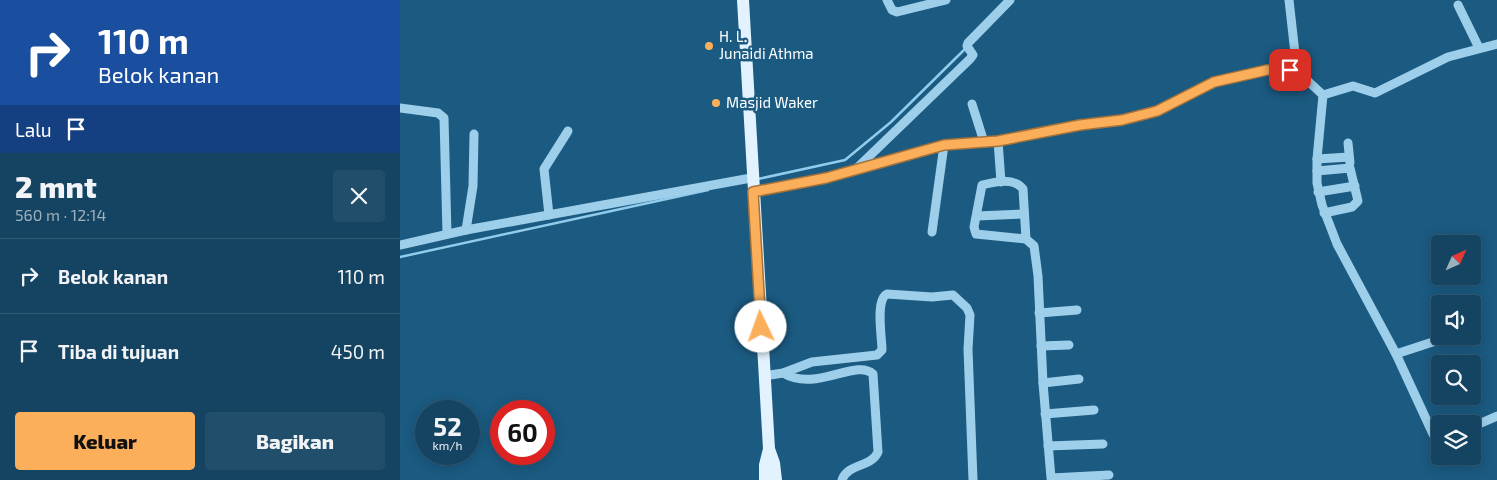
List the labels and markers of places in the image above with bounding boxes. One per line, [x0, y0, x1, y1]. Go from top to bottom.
place label: H. L. Junaidi Athma [719, 27, 814, 62]
marker: H. L. Junaidi Athma [703, 40, 715, 52]
pin [1269, 49, 1311, 91]
place label: Masjid Waker [726, 93, 818, 112]
marker: Masjid Waker [710, 97, 722, 109]

